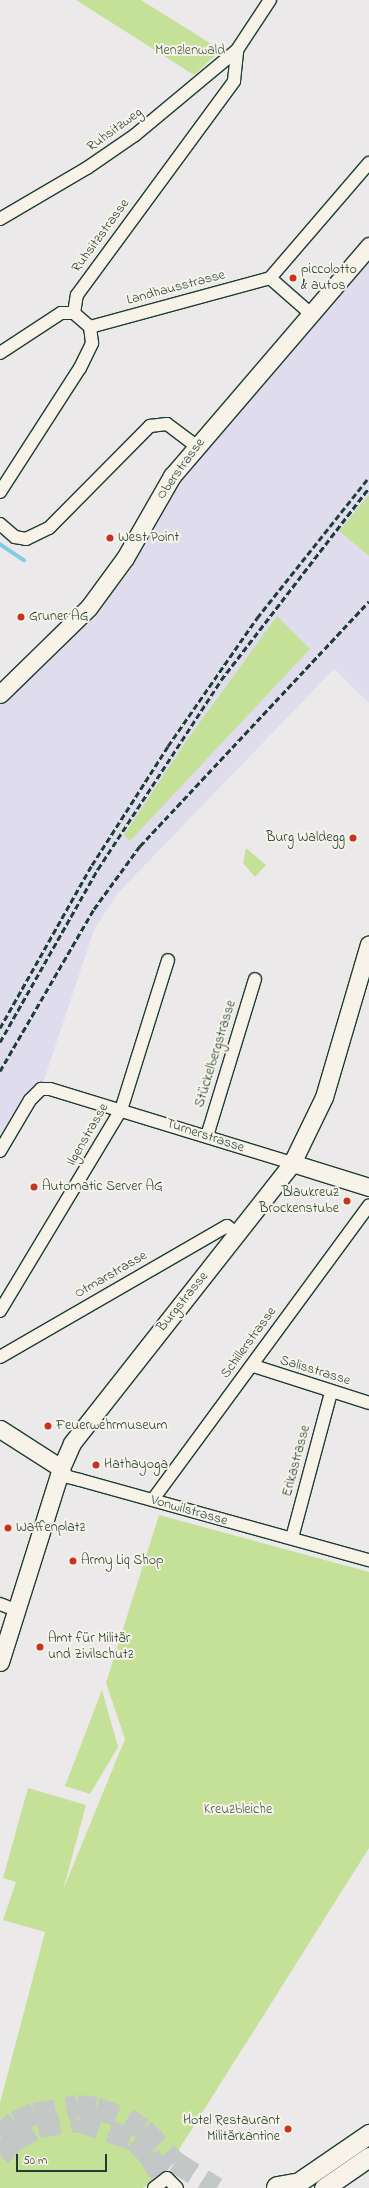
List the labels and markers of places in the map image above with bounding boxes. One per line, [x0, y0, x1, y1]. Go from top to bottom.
place label: piccolotto & autos [301, 262, 357, 294]
marker: piccolotto & autos [288, 273, 298, 283]
place label: West Point [118, 530, 179, 546]
marker: West Point [105, 533, 115, 543]
place label: Gruner AG [29, 609, 88, 625]
marker: Gruner AG [16, 612, 26, 622]
place label: Burg Waldegg [266, 830, 345, 846]
marker: Burg Waldegg [348, 833, 358, 843]
place label: Automatic Server AG [42, 1179, 163, 1195]
marker: Automatic Server AG [29, 1182, 39, 1192]
place label: Blaukreuz Brockenstube [259, 1185, 339, 1218]
marker: Blaukreuz Brockenstube [342, 1196, 352, 1206]
place label: Feuerwehrmuseum [56, 1418, 167, 1434]
marker: Feuerwehrmuseum [43, 1421, 53, 1431]
place label: Hathayoga [104, 1457, 168, 1473]
marker: Hathayoga [91, 1460, 101, 1470]
place label: Waffenplatz [16, 1520, 85, 1536]
marker: Waffenplatz [3, 1523, 13, 1533]
place label: Army Liq Shop [81, 1553, 164, 1569]
marker: Army Liq Shop [68, 1556, 78, 1566]
place label: Amt für Militär und Zivilschutz [48, 1631, 134, 1664]
marker: Amt für Militär und Zivilschutz [35, 1642, 45, 1652]
place label: Hotel Restaurant Militärkantine [183, 2113, 280, 2146]
marker: Hotel Restaurant Militärkantine [283, 2124, 293, 2134]

